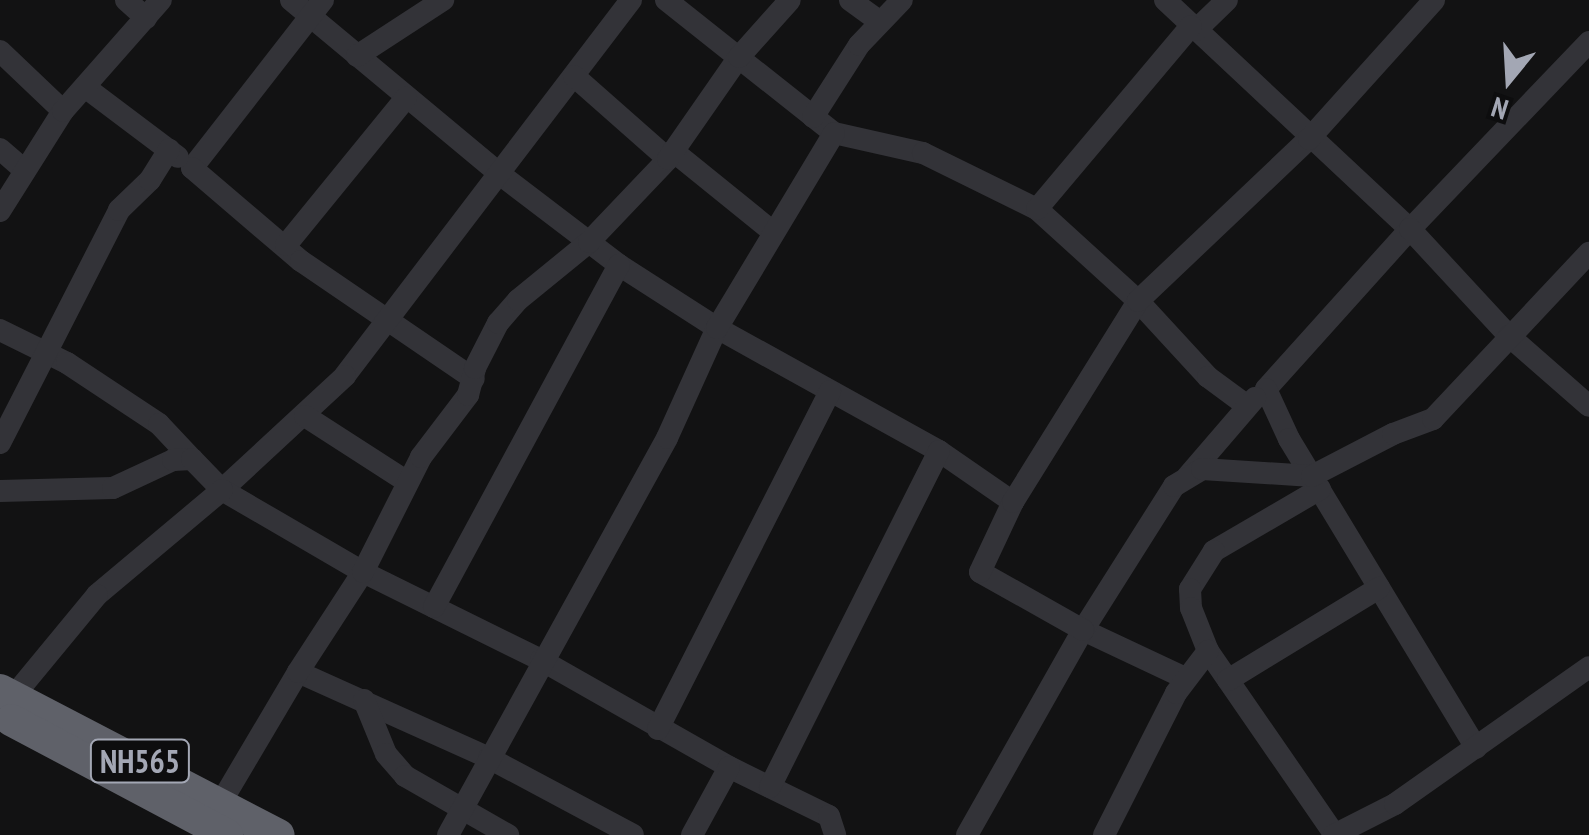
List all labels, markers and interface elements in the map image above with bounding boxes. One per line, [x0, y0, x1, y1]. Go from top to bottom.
north arrow [1459, 30, 1559, 130]
text: N [1487, 89, 1512, 129]
road number: NH565 [88, 734, 192, 788]

